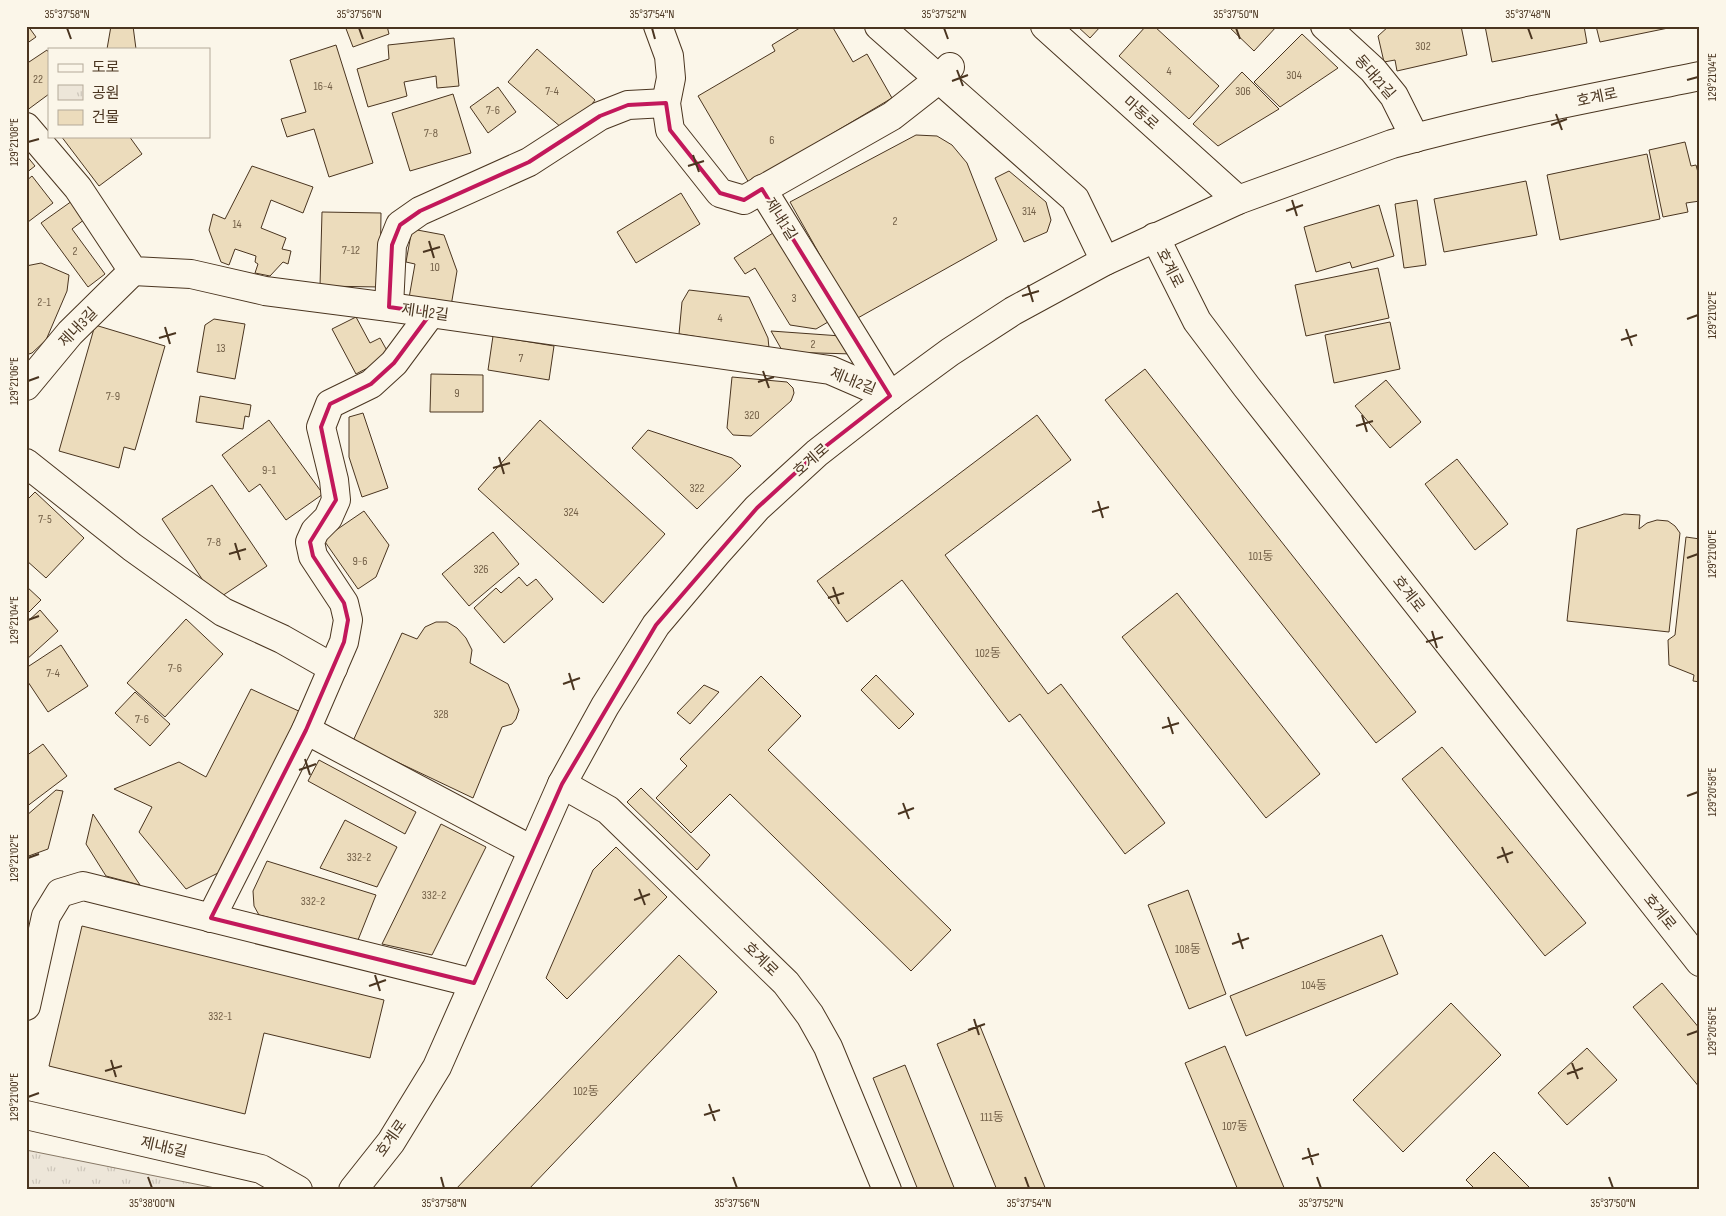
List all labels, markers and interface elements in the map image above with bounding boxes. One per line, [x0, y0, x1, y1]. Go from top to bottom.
text: 35°37'58"N [44, 7, 90, 22]
text: 35°37'56"N [336, 7, 382, 22]
text: 35°37'54"N [630, 7, 674, 22]
text: 35°37'52"N [922, 7, 966, 22]
text: 35°37'50"N [1213, 7, 1259, 22]
text: 35°37'48"N [1505, 7, 1551, 22]
house number: 302 [1415, 39, 1431, 54]
legend [48, 48, 210, 138]
street label: 동대21길 [1350, 51, 1399, 104]
text: 129°21'04"E [1705, 53, 1720, 101]
text: 도로 [92, 58, 120, 77]
house number: 4 [1166, 64, 1172, 79]
house number: 304 [1286, 68, 1302, 83]
house number: 22 [33, 72, 43, 87]
house number: 16-4 [314, 79, 332, 94]
text: 공원 [92, 84, 120, 103]
house number: 7-4 [545, 84, 559, 99]
house number: 306 [1235, 84, 1251, 99]
street label: 호계로 [1575, 84, 1619, 111]
street label: 마동로 [1119, 92, 1162, 134]
house number: 7-6 [486, 103, 500, 118]
text: 건물 [92, 108, 120, 127]
text: 129°21'08"E [7, 118, 22, 166]
house number: 7-8 [424, 126, 438, 141]
house number: 6 [769, 133, 775, 148]
street label: 제내1길 [760, 194, 801, 244]
house number: 314 [1022, 204, 1036, 219]
house number: 2 [893, 214, 898, 229]
house number: 14 [232, 217, 242, 232]
house number: 7-12 [342, 243, 360, 258]
house number: 2 [73, 244, 78, 259]
street label: 호계로 [1152, 245, 1187, 291]
house number: 10 [430, 260, 440, 275]
house number: 3 [791, 291, 797, 306]
text: 129°21'02"E [1705, 291, 1720, 339]
house number: 2-1 [37, 295, 52, 310]
street label: 제내2길 [400, 300, 450, 325]
street label: 제내3길 [55, 304, 102, 351]
house number: 4 [717, 311, 723, 326]
house number: 2 [811, 337, 816, 352]
house number: 13 [216, 341, 226, 356]
house number: 7 [519, 351, 524, 366]
text: 129°21'06"E [7, 357, 22, 405]
street label: 제내2길 [827, 364, 878, 399]
house number: 9 [454, 386, 460, 401]
house number: 7-9 [106, 389, 120, 404]
house number: 320 [744, 408, 760, 423]
street label: 호계로 [789, 440, 833, 481]
house number: 9-1 [262, 463, 277, 478]
house number: 322 [690, 481, 705, 496]
house number: 324 [564, 505, 578, 520]
house number: 7-5 [38, 512, 52, 527]
text: 129°21'00"E [1705, 530, 1720, 578]
house number: 7-8 [207, 535, 221, 550]
house number: 101동 [1249, 549, 1273, 564]
house number: 9-6 [353, 554, 368, 569]
house number: 326 [473, 562, 489, 577]
street label: 호계로 [1388, 572, 1429, 616]
text: 129°21'04"E [7, 596, 22, 644]
house number: 102동 [975, 646, 1001, 661]
house number: 7-6 [168, 661, 182, 676]
house number: 7-4 [46, 666, 60, 681]
house number: 328 [433, 707, 449, 722]
house number: 7-6 [135, 712, 149, 727]
text: 129°20'58"E [1705, 768, 1720, 816]
text: 129°21'02"E [7, 834, 22, 882]
house number: 332-2 [347, 850, 371, 865]
house number: 332-2 [422, 888, 446, 903]
street label: 호계로 [1639, 890, 1680, 934]
house number: 332-2 [301, 894, 325, 909]
street label: 호계로 [739, 938, 782, 981]
house number: 108동 [1175, 942, 1201, 957]
house number: 104동 [1301, 978, 1327, 993]
text: 129°20'56"E [1705, 1007, 1720, 1055]
house number: 332-1 [208, 1009, 233, 1024]
text: 129°21'00"E [7, 1073, 22, 1121]
house number: 102동 [573, 1084, 599, 1099]
house number: 111동 [980, 1110, 1004, 1125]
street label: 호계로 [372, 1116, 411, 1161]
house number: 107동 [1222, 1119, 1248, 1134]
street label: 제내5길 [139, 1133, 189, 1162]
text: 35°38'00"N [129, 1196, 175, 1211]
text: 35°37'58"N [421, 1196, 467, 1211]
text: 35°37'56"N [714, 1196, 760, 1211]
text: 35°37'54"N [1007, 1196, 1051, 1211]
text: 35°37'52"N [1299, 1196, 1343, 1211]
text: 35°37'50"N [1590, 1196, 1636, 1211]

